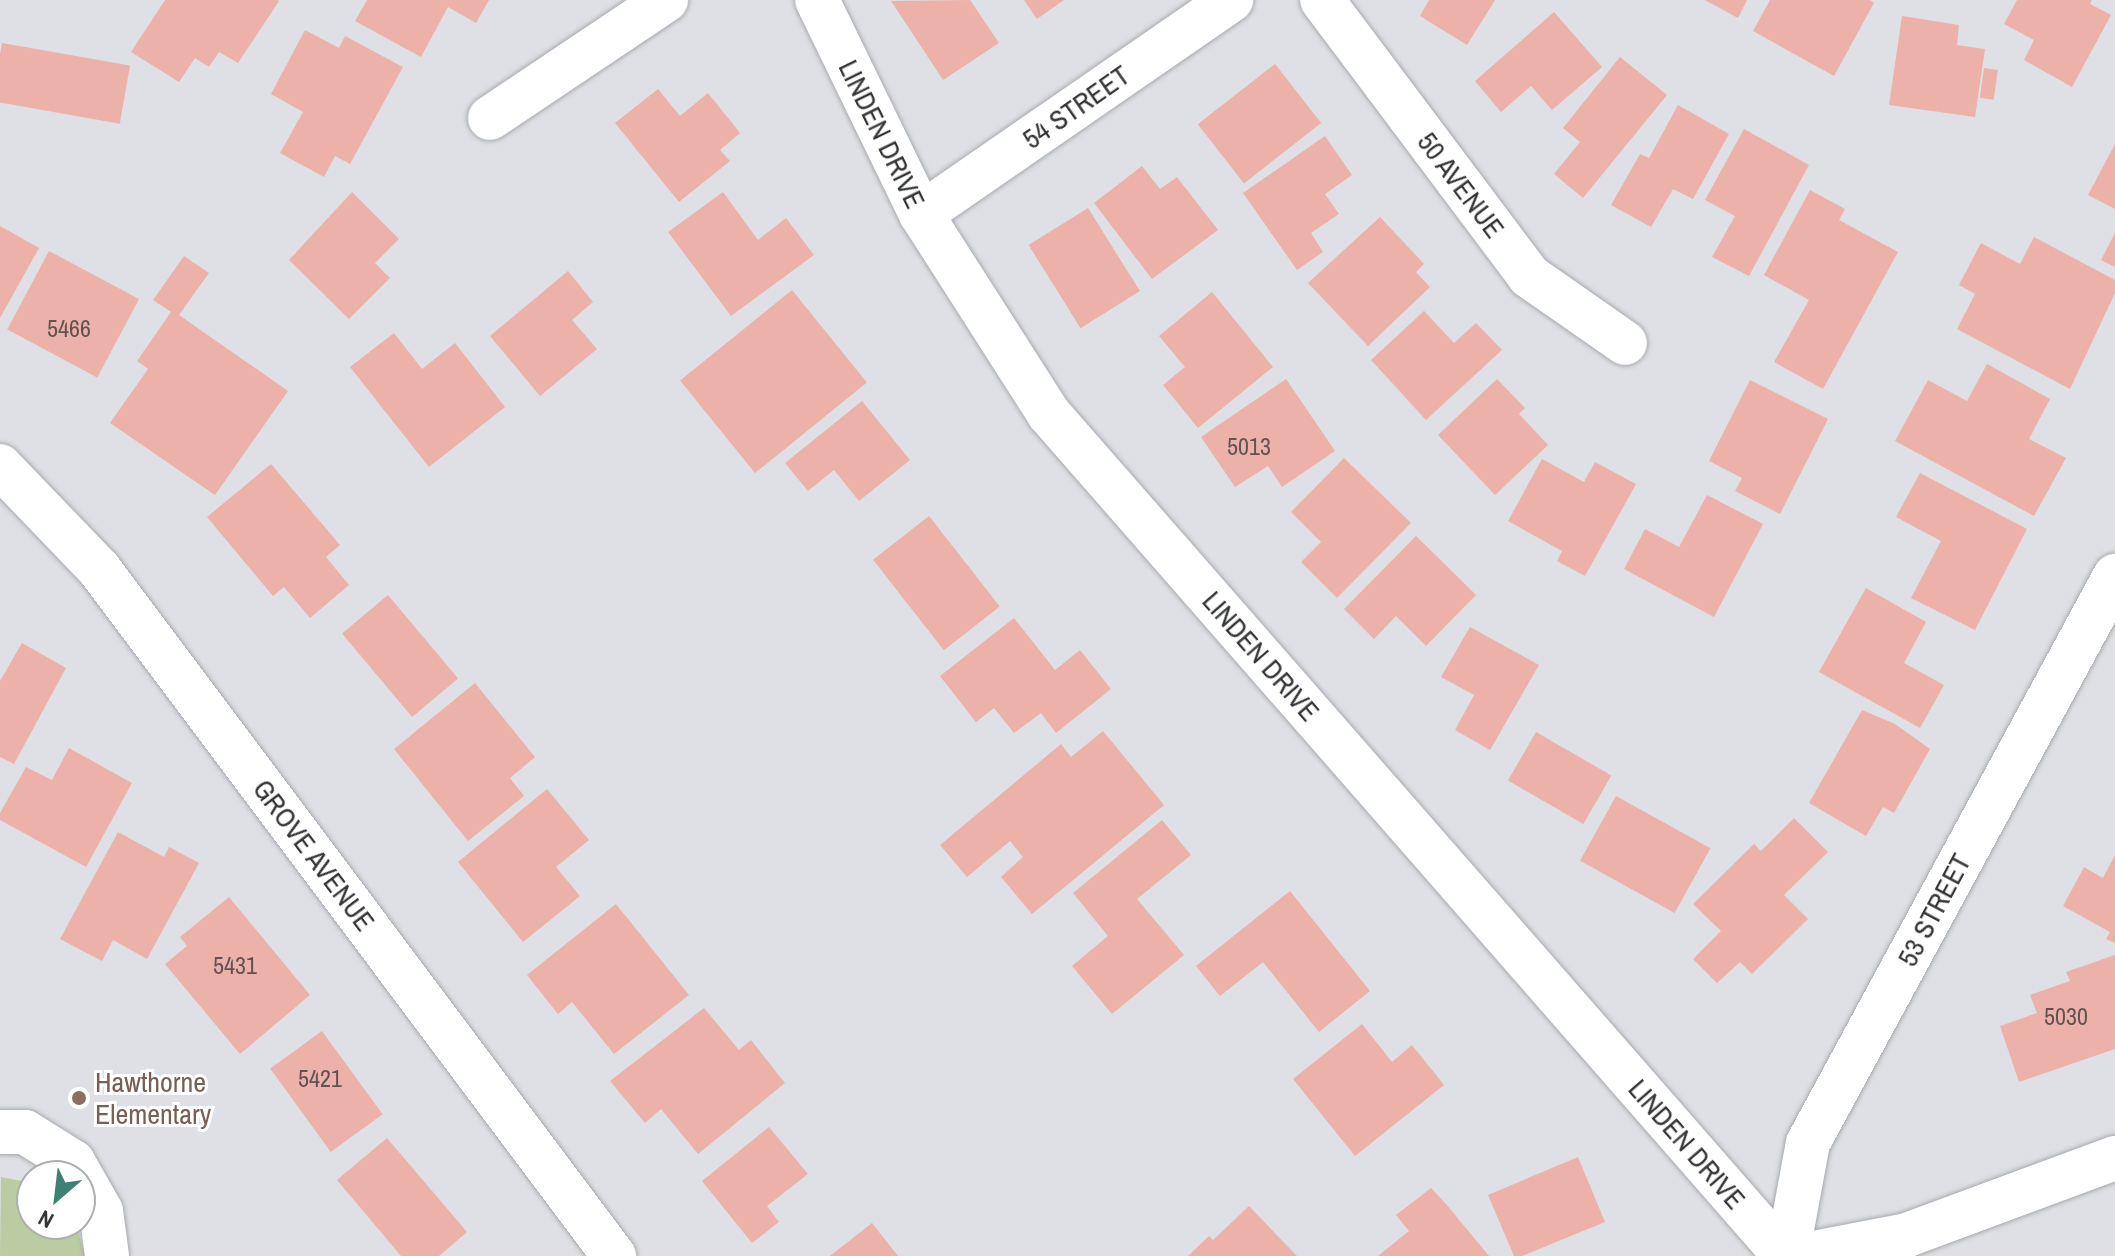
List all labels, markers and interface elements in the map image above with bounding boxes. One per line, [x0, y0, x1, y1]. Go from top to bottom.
street label: LINDEN DRIVE [832, 54, 932, 214]
street label: 54 STREET [1016, 58, 1136, 156]
street label: 50 AVENUE [1410, 125, 1512, 245]
house number: 5466 [47, 315, 91, 343]
house number: 5013 [1227, 433, 1271, 461]
street label: LINDEN DRIVE [1196, 584, 1326, 728]
street label: GROVE AVENUE [246, 772, 382, 938]
street label: 53 STREET [1890, 848, 1978, 972]
house number: 5431 [213, 952, 257, 980]
house number: 5030 [2044, 1003, 2088, 1031]
place label: Hawthorne Elementary [95, 1065, 211, 1131]
house number: 5421 [298, 1065, 342, 1093]
street label: LINDEN DRIVE [1622, 1072, 1752, 1216]
marker: Hawthorne Elementary [70, 1089, 88, 1107]
north arrow [16, 1160, 96, 1240]
text: N [33, 1203, 58, 1236]

